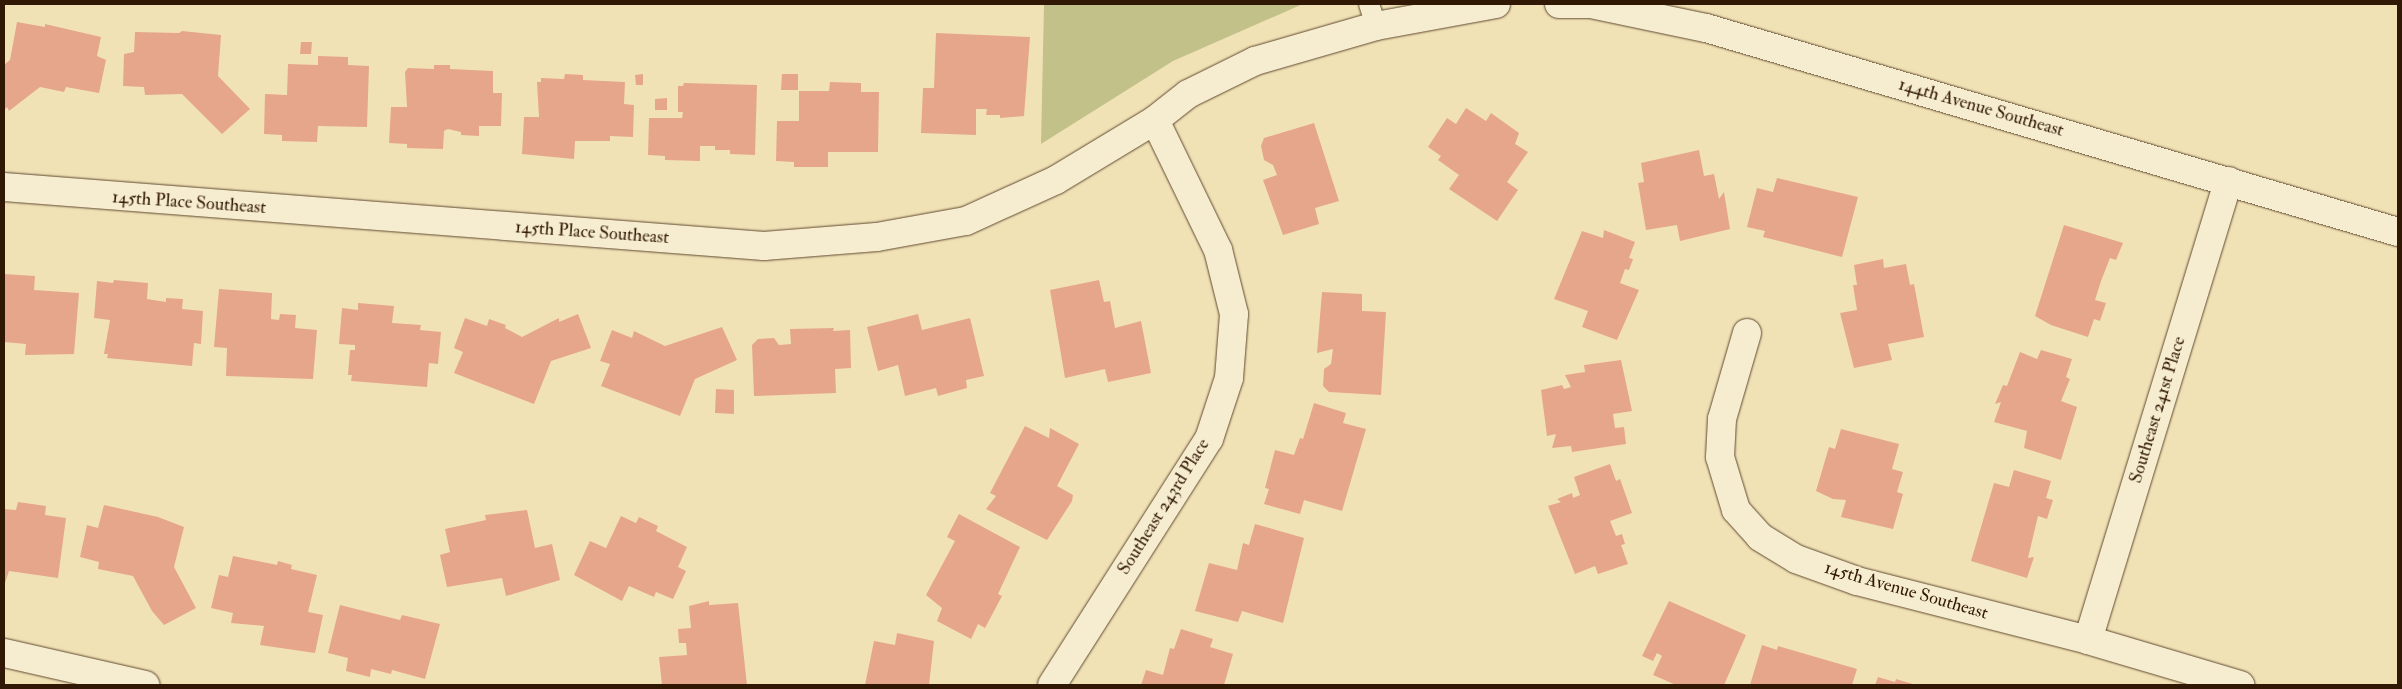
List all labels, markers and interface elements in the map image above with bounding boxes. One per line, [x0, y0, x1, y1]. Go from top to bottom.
street label: 144th Avenue Southeast [1896, 74, 2066, 142]
street label: 145th Place Southeast [111, 187, 267, 219]
street label: 145th Place Southeast [514, 217, 670, 249]
street label: Southeast 241st Place [2125, 334, 2191, 486]
street label: Southeast 243rd Place [1113, 435, 1215, 579]
street label: 145th Avenue Southeast [1822, 557, 1990, 625]

